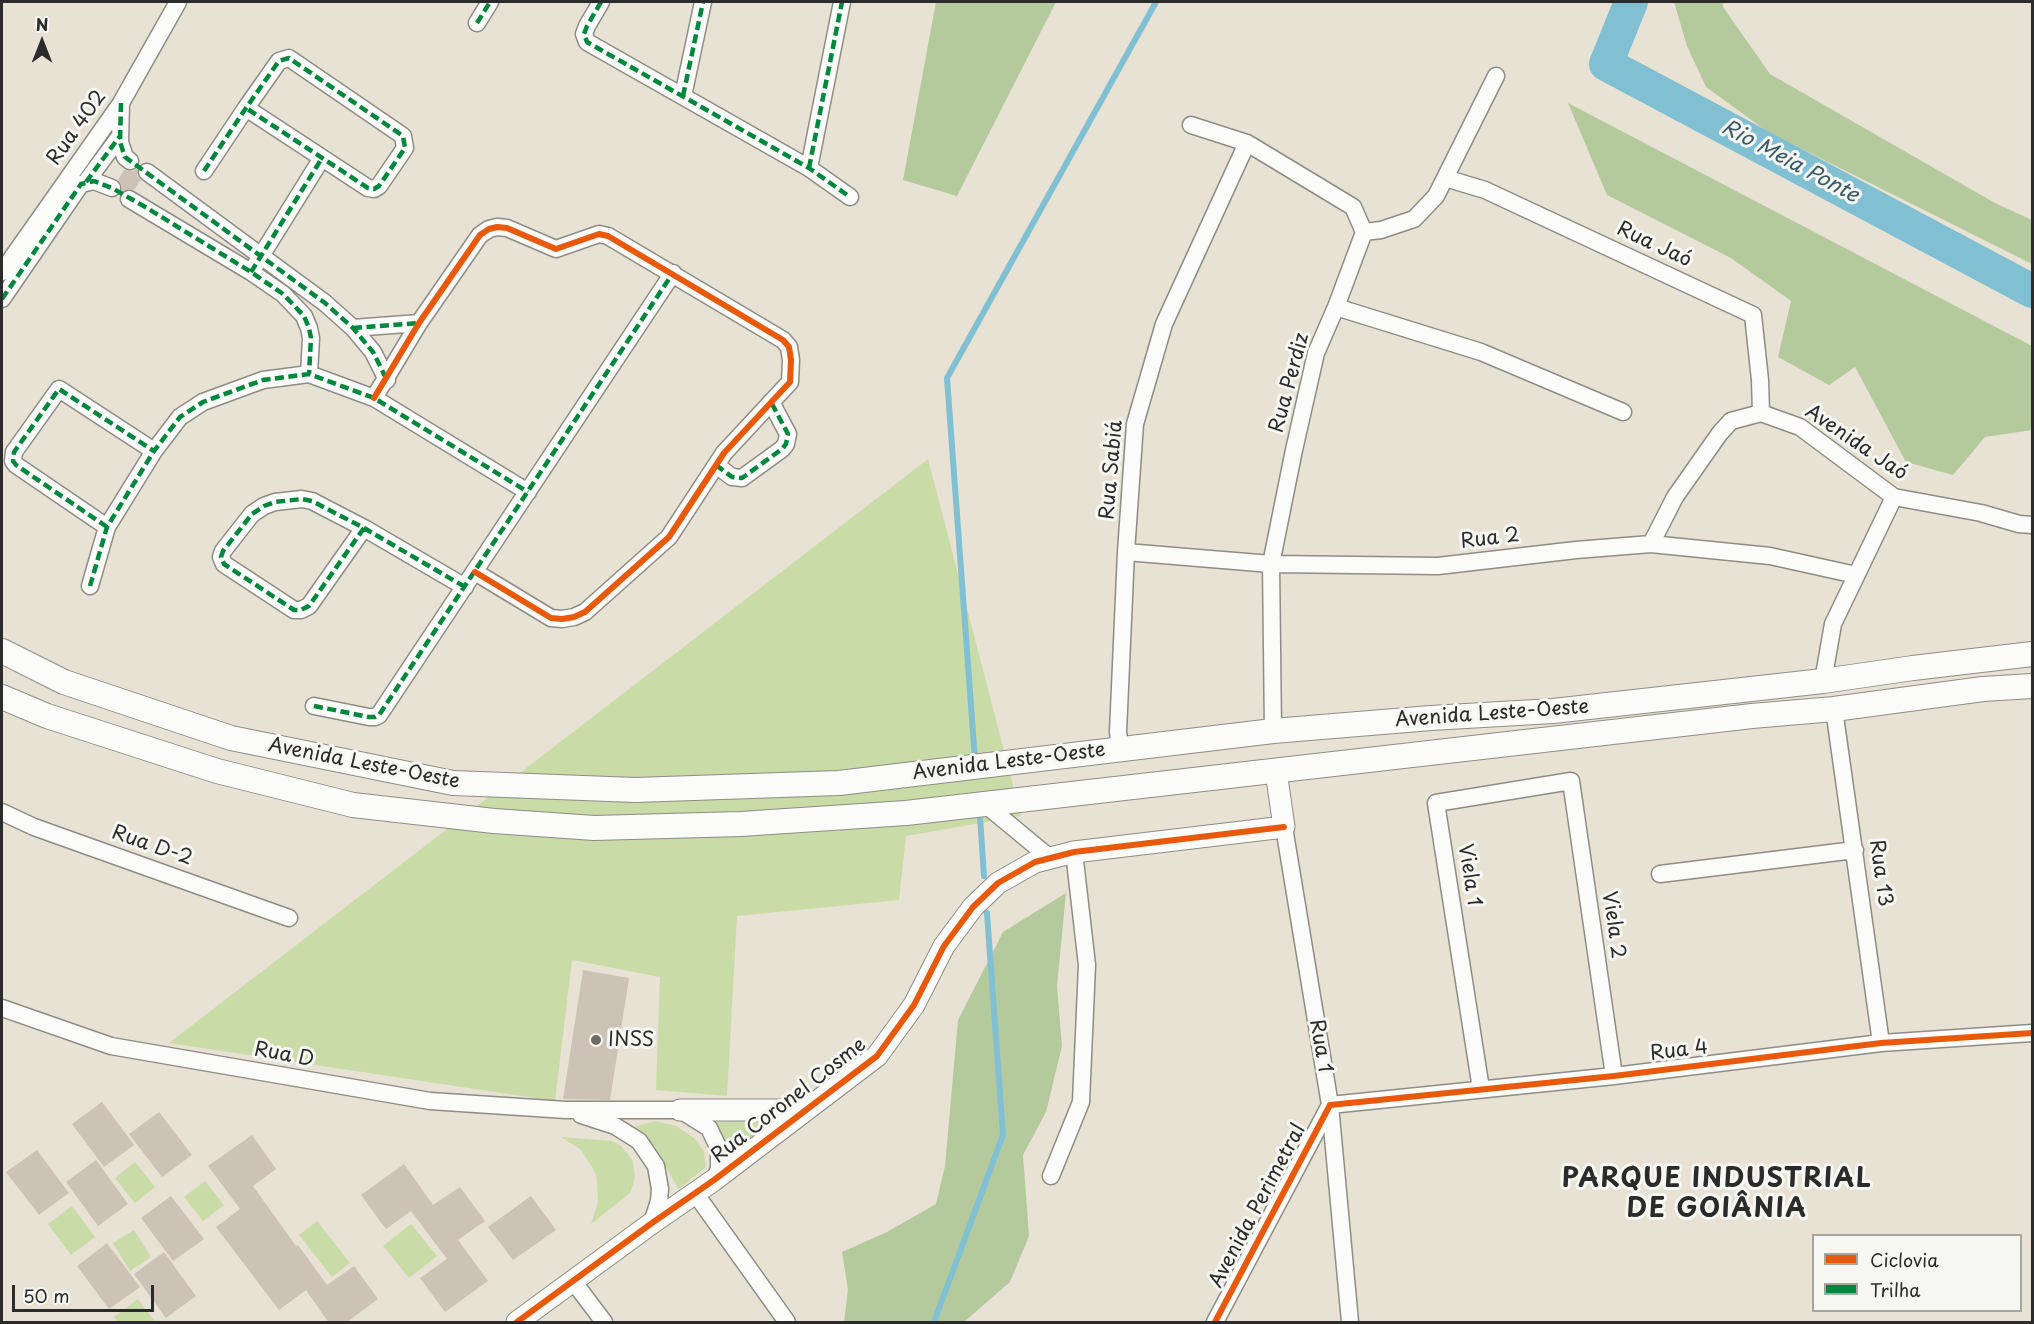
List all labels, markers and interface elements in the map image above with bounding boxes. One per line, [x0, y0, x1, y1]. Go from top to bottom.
north arrow [12, 12, 72, 72]
text: N [36, 12, 48, 36]
street label: Rua 402 [42, 86, 112, 170]
water label: Rio Meia Ponte [1717, 115, 1863, 209]
street label: Rua Jaó [1613, 217, 1695, 273]
street label: Rua Perdiz [1265, 331, 1315, 435]
street label: Avenida Jaó [1800, 400, 1912, 486]
street label: Rua Sabiá [1096, 419, 1128, 521]
street label: Rua 2 [1459, 523, 1521, 555]
street label: Avenida Leste-Oeste [1394, 695, 1590, 733]
street label: Avenida Leste-Oeste [266, 734, 462, 794]
street label: Avenida Leste-Oeste [911, 738, 1107, 786]
street label: Rua D-2 [108, 821, 196, 871]
street label: Rua 13 [1863, 838, 1897, 908]
street label: Viela 1 [1452, 842, 1486, 908]
street label: Viela 2 [1596, 890, 1630, 960]
street label: Rua 1 [1304, 1017, 1336, 1075]
place label: INSS [608, 1028, 654, 1052]
marker: INSS [589, 1033, 603, 1047]
street label: Rua Coronel Cosme [707, 1033, 871, 1169]
street label: Rua 4 [1649, 1036, 1709, 1066]
street label: Rua D [252, 1038, 316, 1072]
street label: Avenida Perimetral [1205, 1120, 1311, 1292]
district label: PARQUE INDUSTRIAL DE GOIÂNIA [1564, 1164, 1870, 1226]
legend [1812, 1234, 2022, 1312]
text: Ciclovia [1870, 1246, 1939, 1273]
scale bar [15, 1273, 158, 1311]
text: Trilha [1870, 1276, 1920, 1303]
text: 50 m [23, 1282, 70, 1309]

